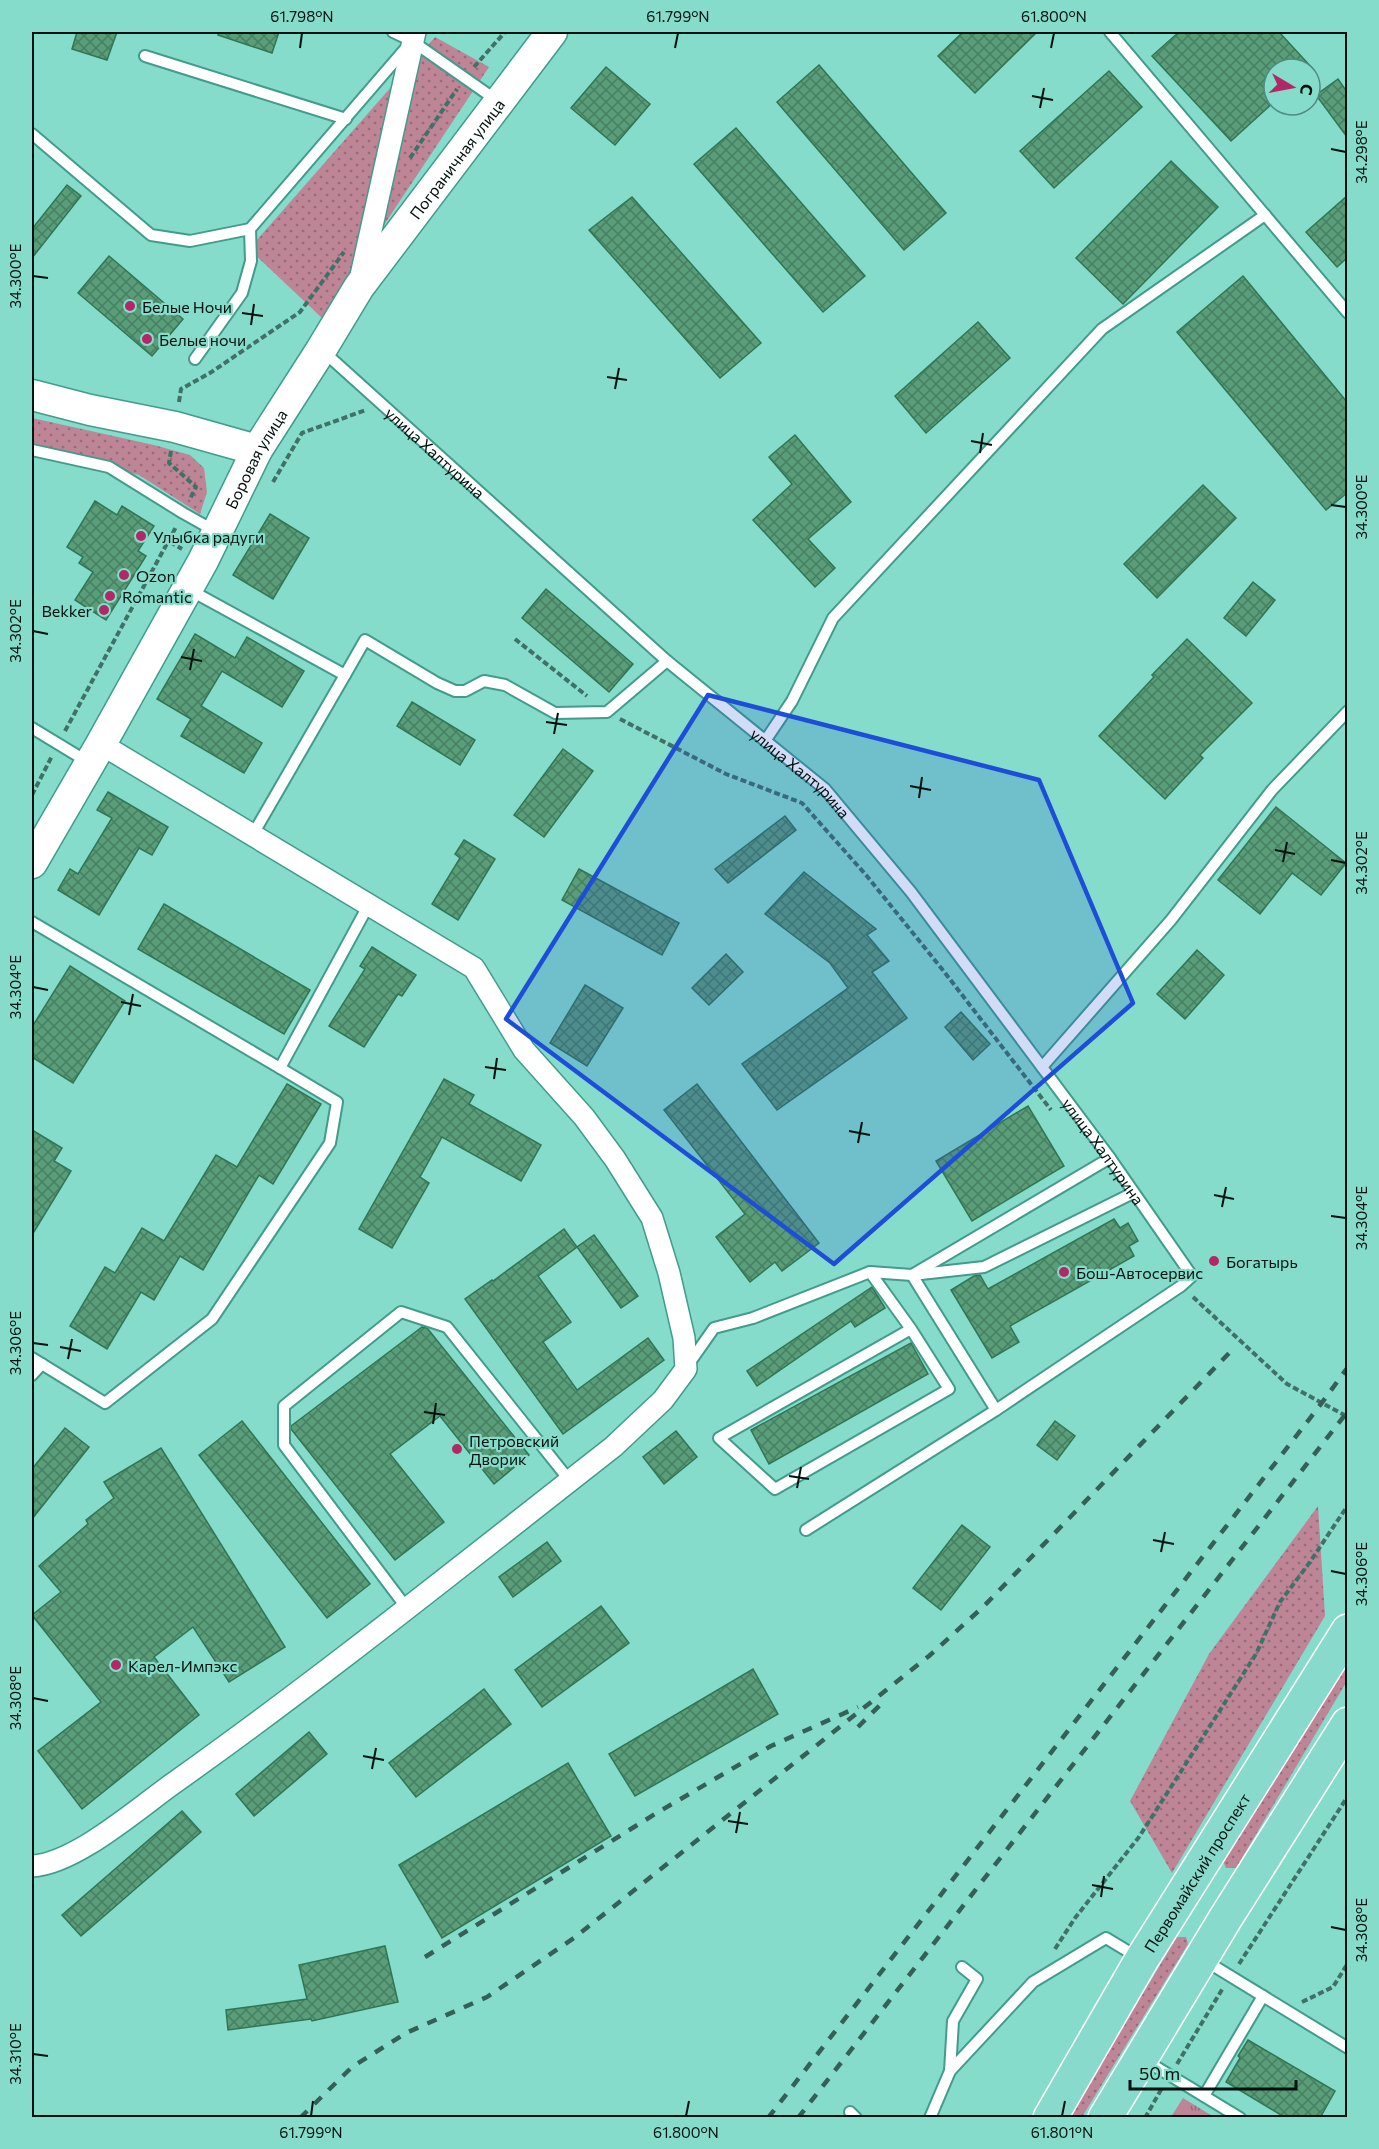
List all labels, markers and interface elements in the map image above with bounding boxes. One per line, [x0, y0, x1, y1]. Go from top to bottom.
text: 61.798°N [270, 7, 334, 25]
text: 61.799°N [646, 7, 710, 25]
text: 61.800°N [1021, 7, 1087, 25]
north arrow [1262, 57, 1322, 117]
text: С [1297, 83, 1318, 97]
street label: Пограничная улица [405, 95, 508, 222]
text: 34.298°E [1352, 120, 1370, 184]
text: 34.300°E [6, 243, 24, 309]
place label: Белые Ночи [142, 297, 232, 316]
marker: Белые Ночи [123, 299, 137, 313]
place label: Белые ночи [159, 330, 246, 349]
marker: Белые ночи [140, 332, 154, 346]
street label: улица Халтурина [382, 403, 489, 502]
street label: Боровая улица [221, 405, 290, 512]
text: 34.300°E [1352, 474, 1370, 540]
place label: Улыбка радуги [153, 527, 264, 546]
marker: Улыбка радуги [134, 529, 148, 543]
place label: Ozon [136, 566, 176, 585]
marker: Ozon [117, 568, 131, 582]
place label: Romantic [122, 587, 192, 606]
marker: Romantic [103, 589, 117, 603]
text: 34.302°E [6, 599, 24, 663]
place label: Bekker [41, 601, 93, 620]
marker: Bekker [97, 603, 111, 617]
street label: улица Халтурина [747, 723, 854, 822]
text: 34.302°E [1352, 831, 1370, 895]
text: 34.304°E [6, 955, 24, 1019]
street label: улица Халтурина [1059, 1094, 1149, 1208]
text: 34.304°E [1352, 1186, 1370, 1250]
place label: Богатырь [1226, 1252, 1298, 1271]
marker: Богатырь [1207, 1254, 1221, 1268]
place label: Бош-Автосервис [1076, 1263, 1203, 1282]
marker: Бош-Автосервис [1057, 1265, 1071, 1279]
text: 34.306°E [6, 1311, 24, 1375]
place label: Петровский Дворик [469, 1431, 559, 1468]
marker: Петровский Дворик [450, 1442, 464, 1456]
text: 34.306°E [1352, 1542, 1370, 1606]
place label: Карел-Импэкс [128, 1656, 238, 1675]
marker: Карел-Импэкс [109, 1658, 123, 1672]
text: 34.308°E [6, 1666, 24, 1730]
street label: Первомайский проспект [1139, 1789, 1254, 1955]
text: 34.308°E [1352, 1898, 1370, 1962]
text: 34.310°E [6, 2023, 24, 2085]
scale bar [1130, 2053, 1296, 2091]
text: 50 m [1139, 2062, 1180, 2084]
text: 61.799°N [279, 2123, 343, 2141]
text: 61.800°N [653, 2123, 719, 2141]
text: 61.801°N [1031, 2123, 1093, 2141]

